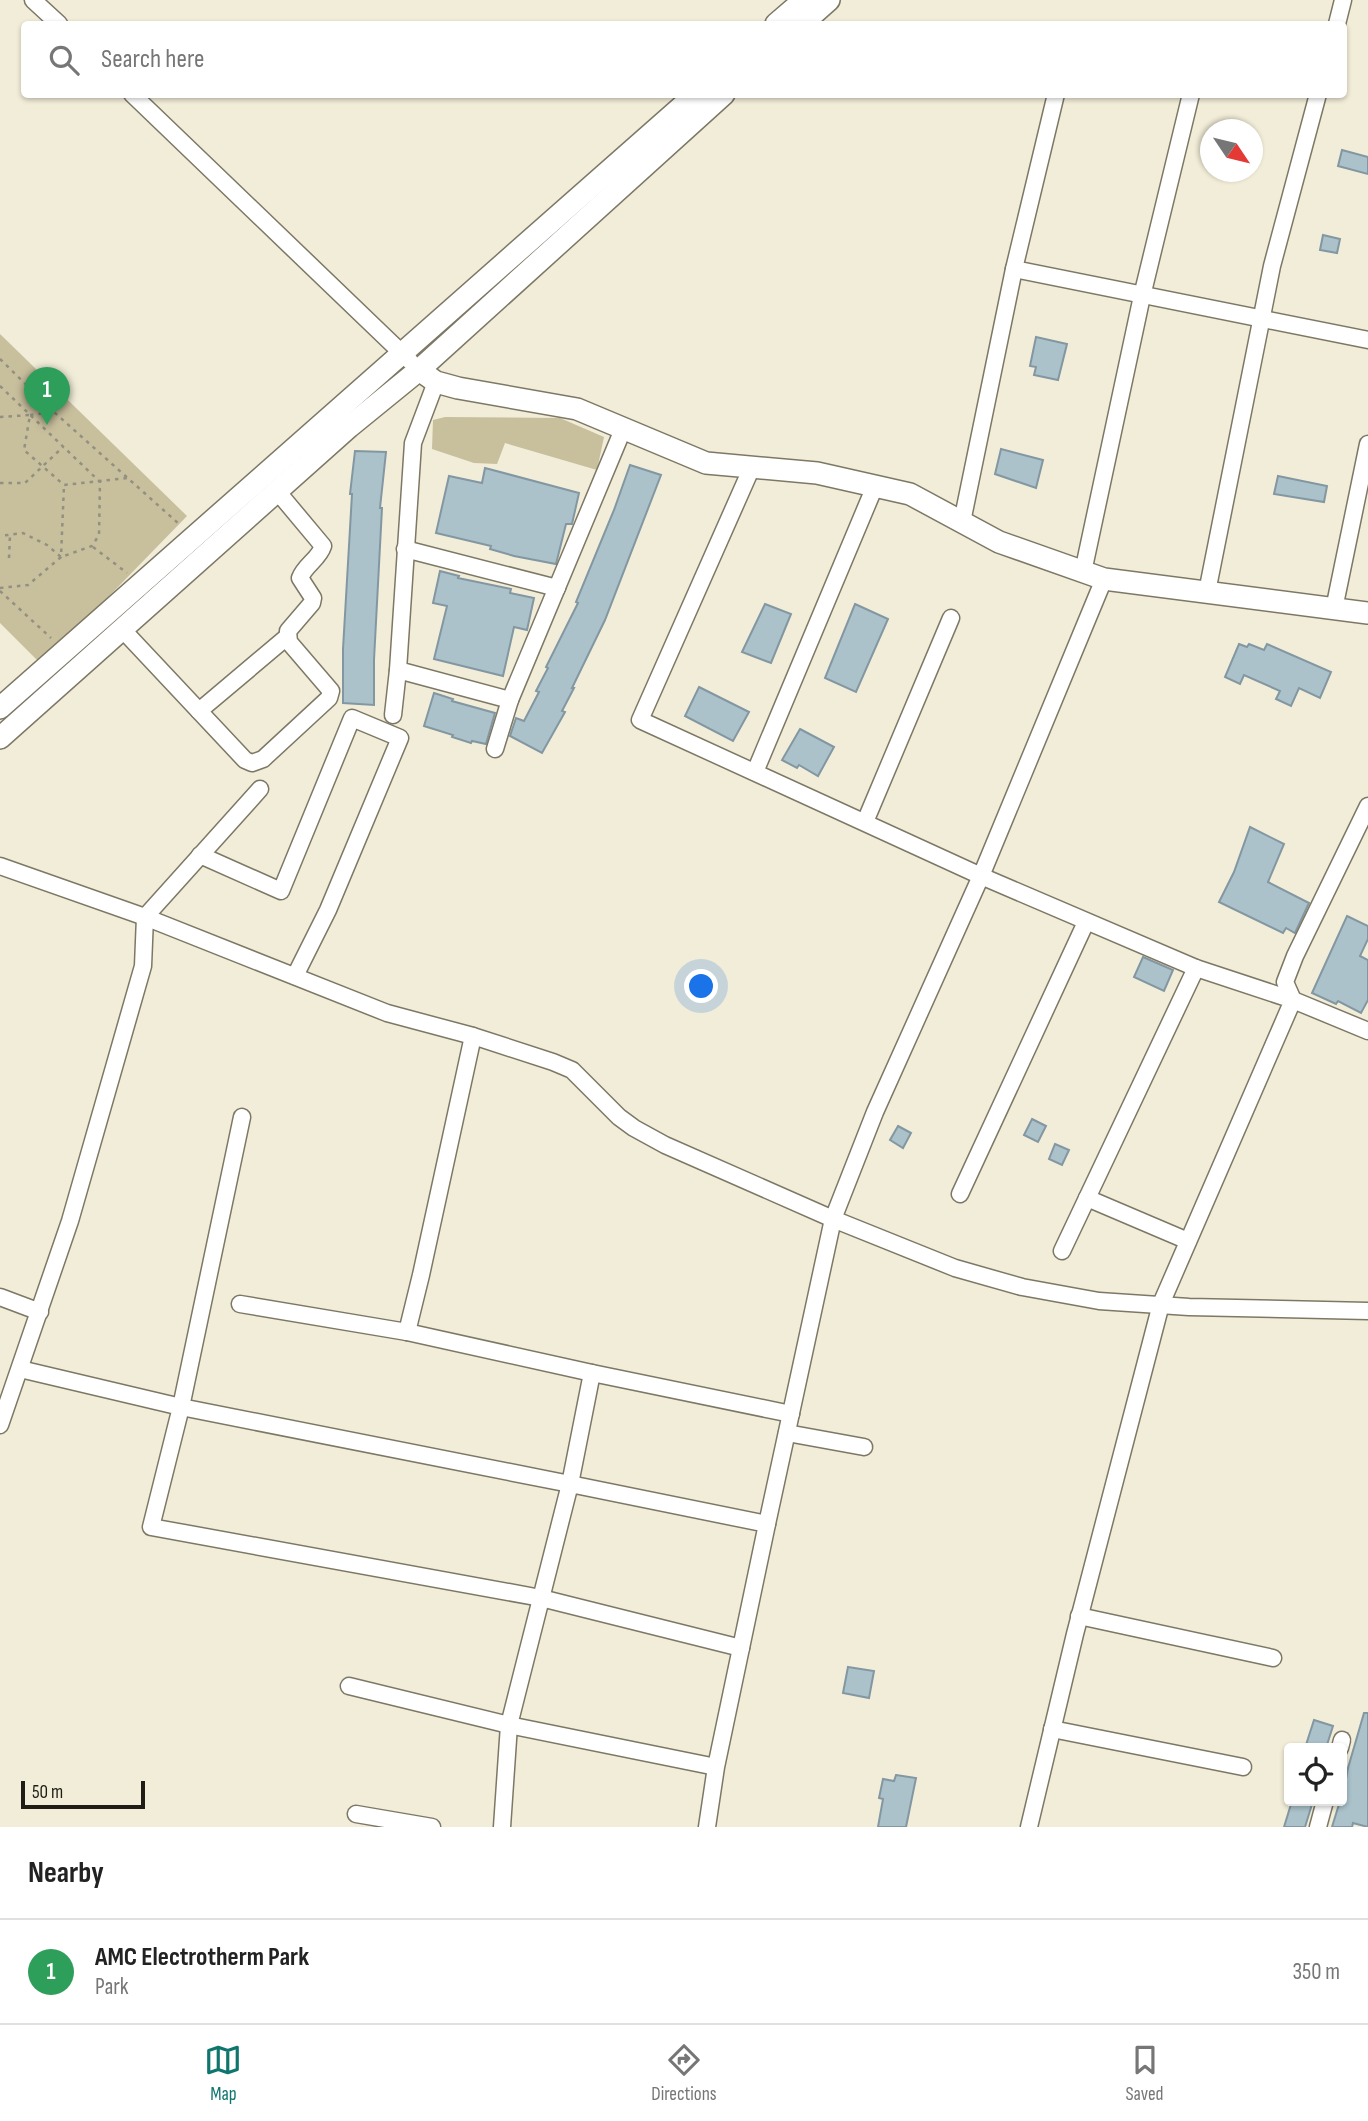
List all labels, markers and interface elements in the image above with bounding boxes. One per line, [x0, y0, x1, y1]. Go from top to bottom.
search box [21, 21, 1347, 98]
icon: search [45, 41, 83, 79]
text: Search here [101, 44, 204, 75]
north arrow [1200, 119, 1263, 182]
pin: 1 [24, 367, 70, 425]
your location [684, 969, 718, 1003]
map controls [1284, 1743, 1347, 1806]
button: locate [1284, 1743, 1347, 1806]
scale bar [21, 1778, 145, 1810]
text: 50 m [32, 1781, 63, 1804]
text: Nearby [28, 1855, 104, 1891]
text: AMC Electrotherm Park [95, 1942, 309, 1973]
text: 1 [46, 1958, 56, 1986]
text: 350 m [1292, 1958, 1340, 1986]
text: Park [95, 1973, 129, 2001]
tab: Map [204, 2041, 242, 2106]
tab: Directions [651, 2041, 717, 2106]
tab: Saved [1125, 2041, 1164, 2106]

